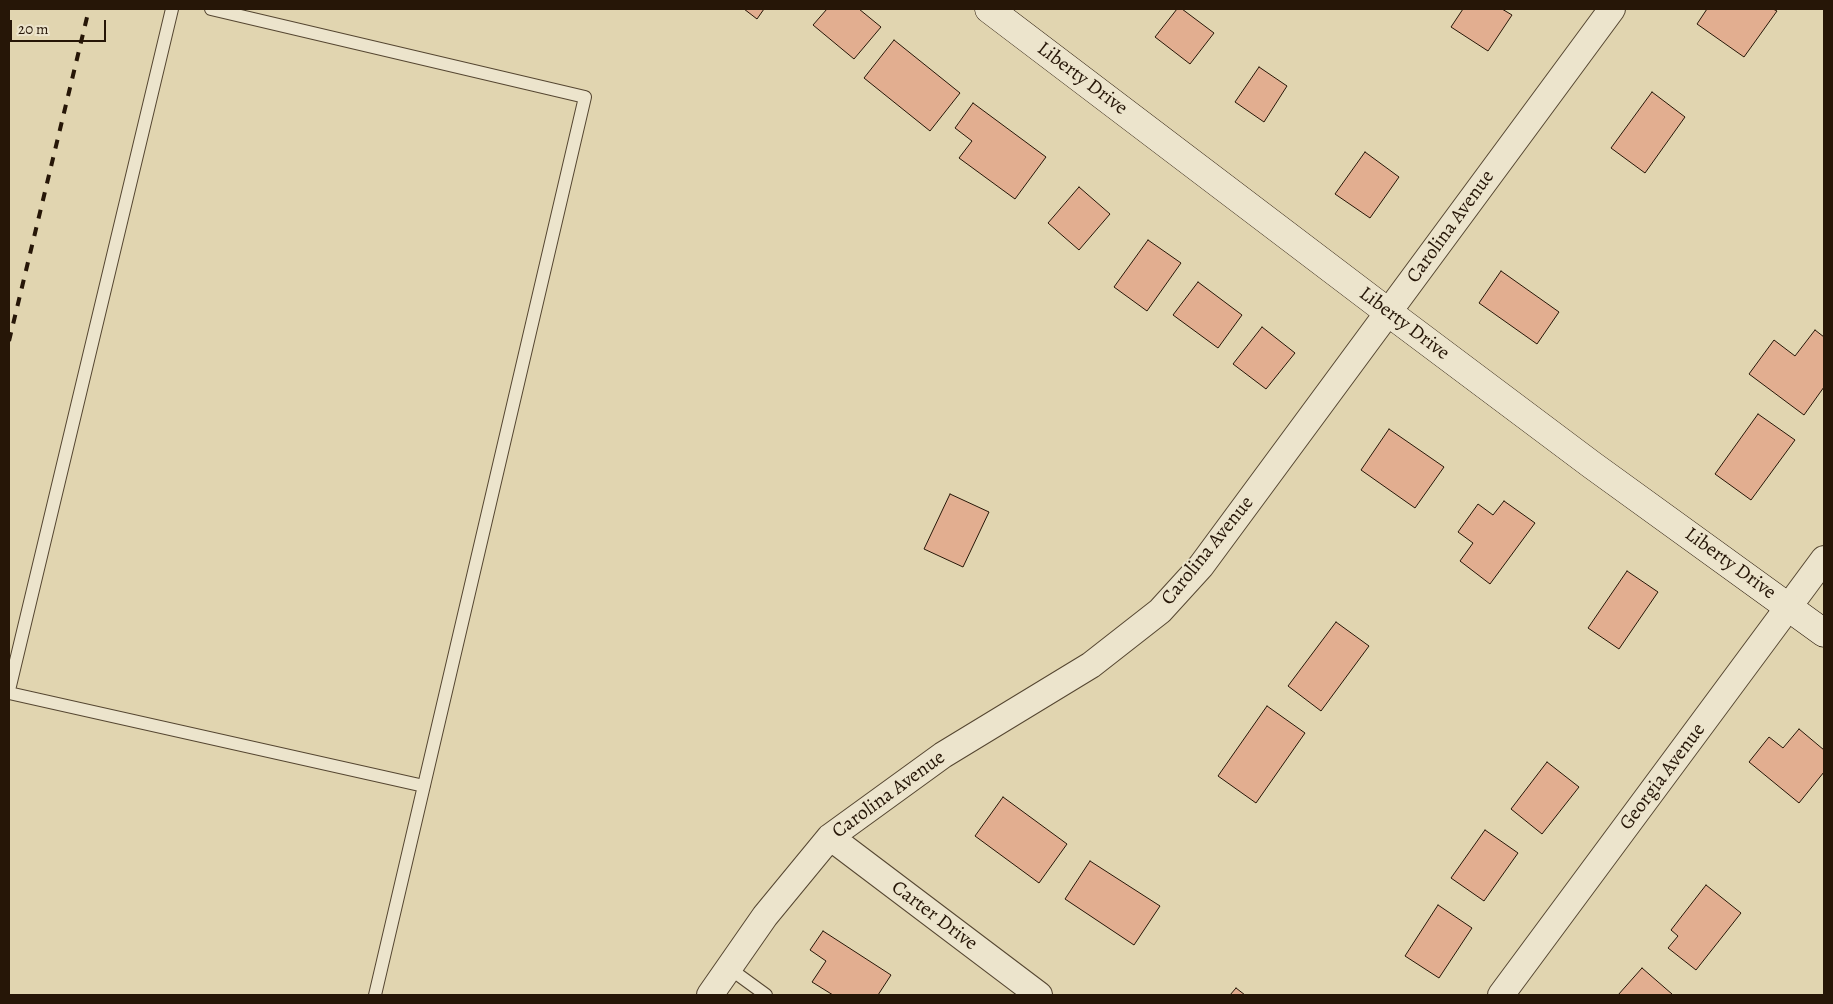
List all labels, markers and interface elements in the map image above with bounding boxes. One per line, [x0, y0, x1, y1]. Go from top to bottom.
scale bar [12, 10, 109, 42]
text: 20 m [18, 19, 49, 39]
street label: Liberty Drive [1032, 37, 1132, 121]
street label: Carolina Avenue [1402, 166, 1500, 288]
street label: Liberty Drive [1354, 282, 1454, 366]
street label: Carolina Avenue [1157, 492, 1259, 610]
street label: Liberty Drive [1680, 523, 1780, 605]
street label: Georgia Avenue [1615, 719, 1711, 835]
street label: Carolina Avenue [828, 746, 950, 844]
street label: Carter Drive [886, 876, 982, 956]

